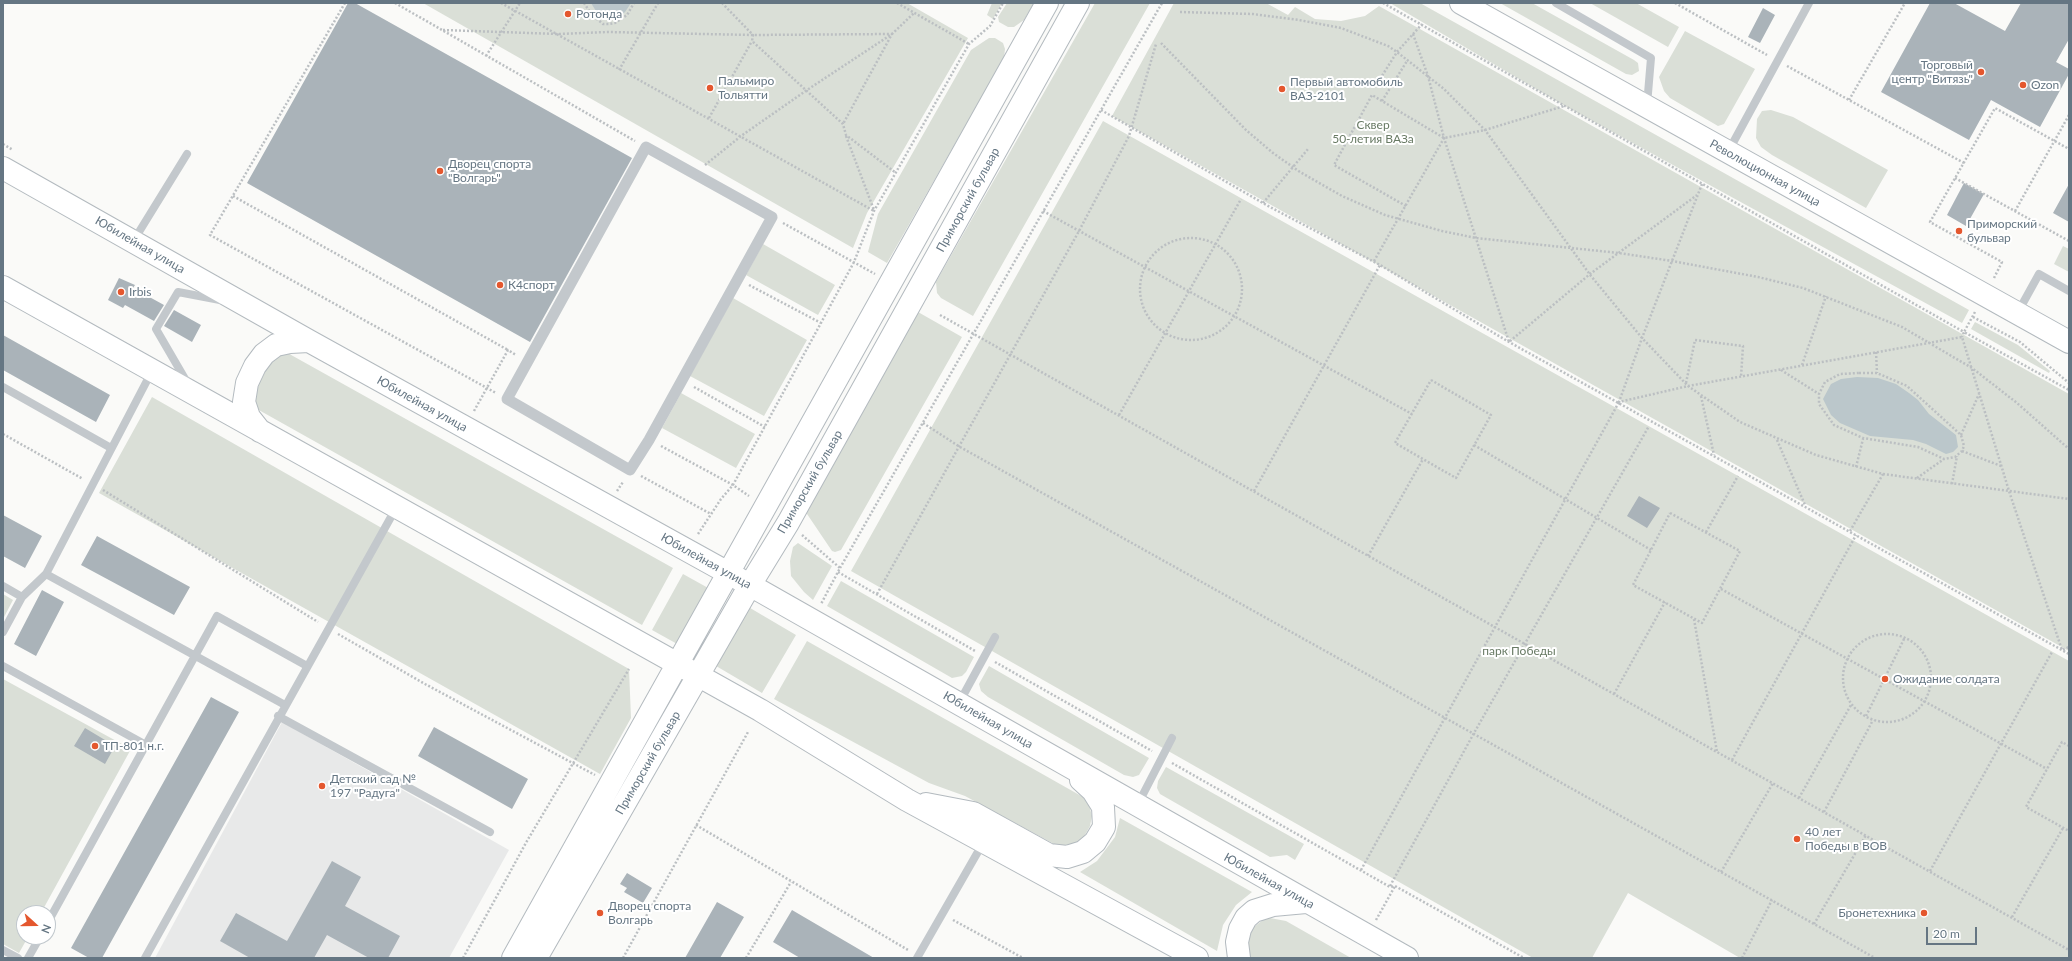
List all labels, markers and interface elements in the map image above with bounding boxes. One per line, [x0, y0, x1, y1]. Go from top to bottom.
place label: Ротонда [576, 7, 622, 21]
marker: Ротонда [563, 9, 573, 19]
place label: Торговый центр "Витязь" [1892, 58, 1973, 86]
marker: Торговый центр "Витязь" [1976, 67, 1986, 77]
place label: Пальмиро Тольятти [718, 74, 774, 102]
place label: Первый автомобиль ВАЗ-2101 [1290, 75, 1403, 103]
place label: Ozon [2031, 78, 2059, 92]
marker: Ozon [2018, 80, 2028, 90]
marker: Пальмиро Тольятти [705, 83, 715, 93]
marker: Первый автомобиль ВАЗ-2101 [1277, 84, 1287, 94]
park label: Сквер 50-летия ВАЗа [1332, 118, 1414, 146]
street label: Революционная улица [1707, 137, 1823, 209]
street label: Приморский бульвар [933, 145, 1003, 255]
place label: Дворец спорта "Волгарь" [448, 157, 531, 185]
marker: Дворец спорта "Волгарь" [435, 166, 445, 176]
street label: Юбилейная улица [93, 213, 187, 277]
place label: Приморский бульвар [1967, 217, 2037, 245]
marker: Приморский бульвар [1954, 226, 1964, 236]
place label: К4спорт [508, 278, 555, 292]
marker: К4спорт [495, 280, 505, 290]
place label: Irbis [129, 285, 151, 299]
marker: Irbis [116, 287, 126, 297]
street label: Юбилейная улица [374, 373, 470, 435]
street label: Приморский бульвар [775, 428, 845, 536]
street label: Юбилейная улица [658, 530, 754, 592]
park label: парк Победы [1482, 644, 1556, 658]
place label: Ожидание солдата [1893, 672, 2000, 686]
marker: Ожидание солдата [1880, 674, 1890, 684]
street label: Юбилейная улица [941, 688, 1035, 752]
street label: Приморский бульвар [613, 709, 683, 817]
place label: ТП-801 н.г. [103, 739, 164, 753]
marker: ТП-801 н.г. [90, 741, 100, 751]
place label: Детский сад № 197 "Радуга" [330, 772, 416, 800]
marker: Детский сад № 197 "Радуга" [317, 781, 327, 791]
place label: 40 лет Победы в ВОВ [1805, 825, 1887, 853]
marker: 40 лет Победы в ВОВ [1792, 834, 1802, 844]
street label: Юбилейная улица [1221, 850, 1317, 912]
place label: Дворец спорта Волгарь [608, 899, 691, 927]
north arrow [16, 905, 56, 945]
place label: Бронетехника [1838, 906, 1916, 920]
marker: Дворец спорта Волгарь [595, 908, 605, 918]
marker: Бронетехника [1919, 908, 1929, 918]
scale bar [1928, 919, 1979, 945]
text: N [39, 923, 54, 935]
text: 20 m [1933, 926, 1960, 941]

